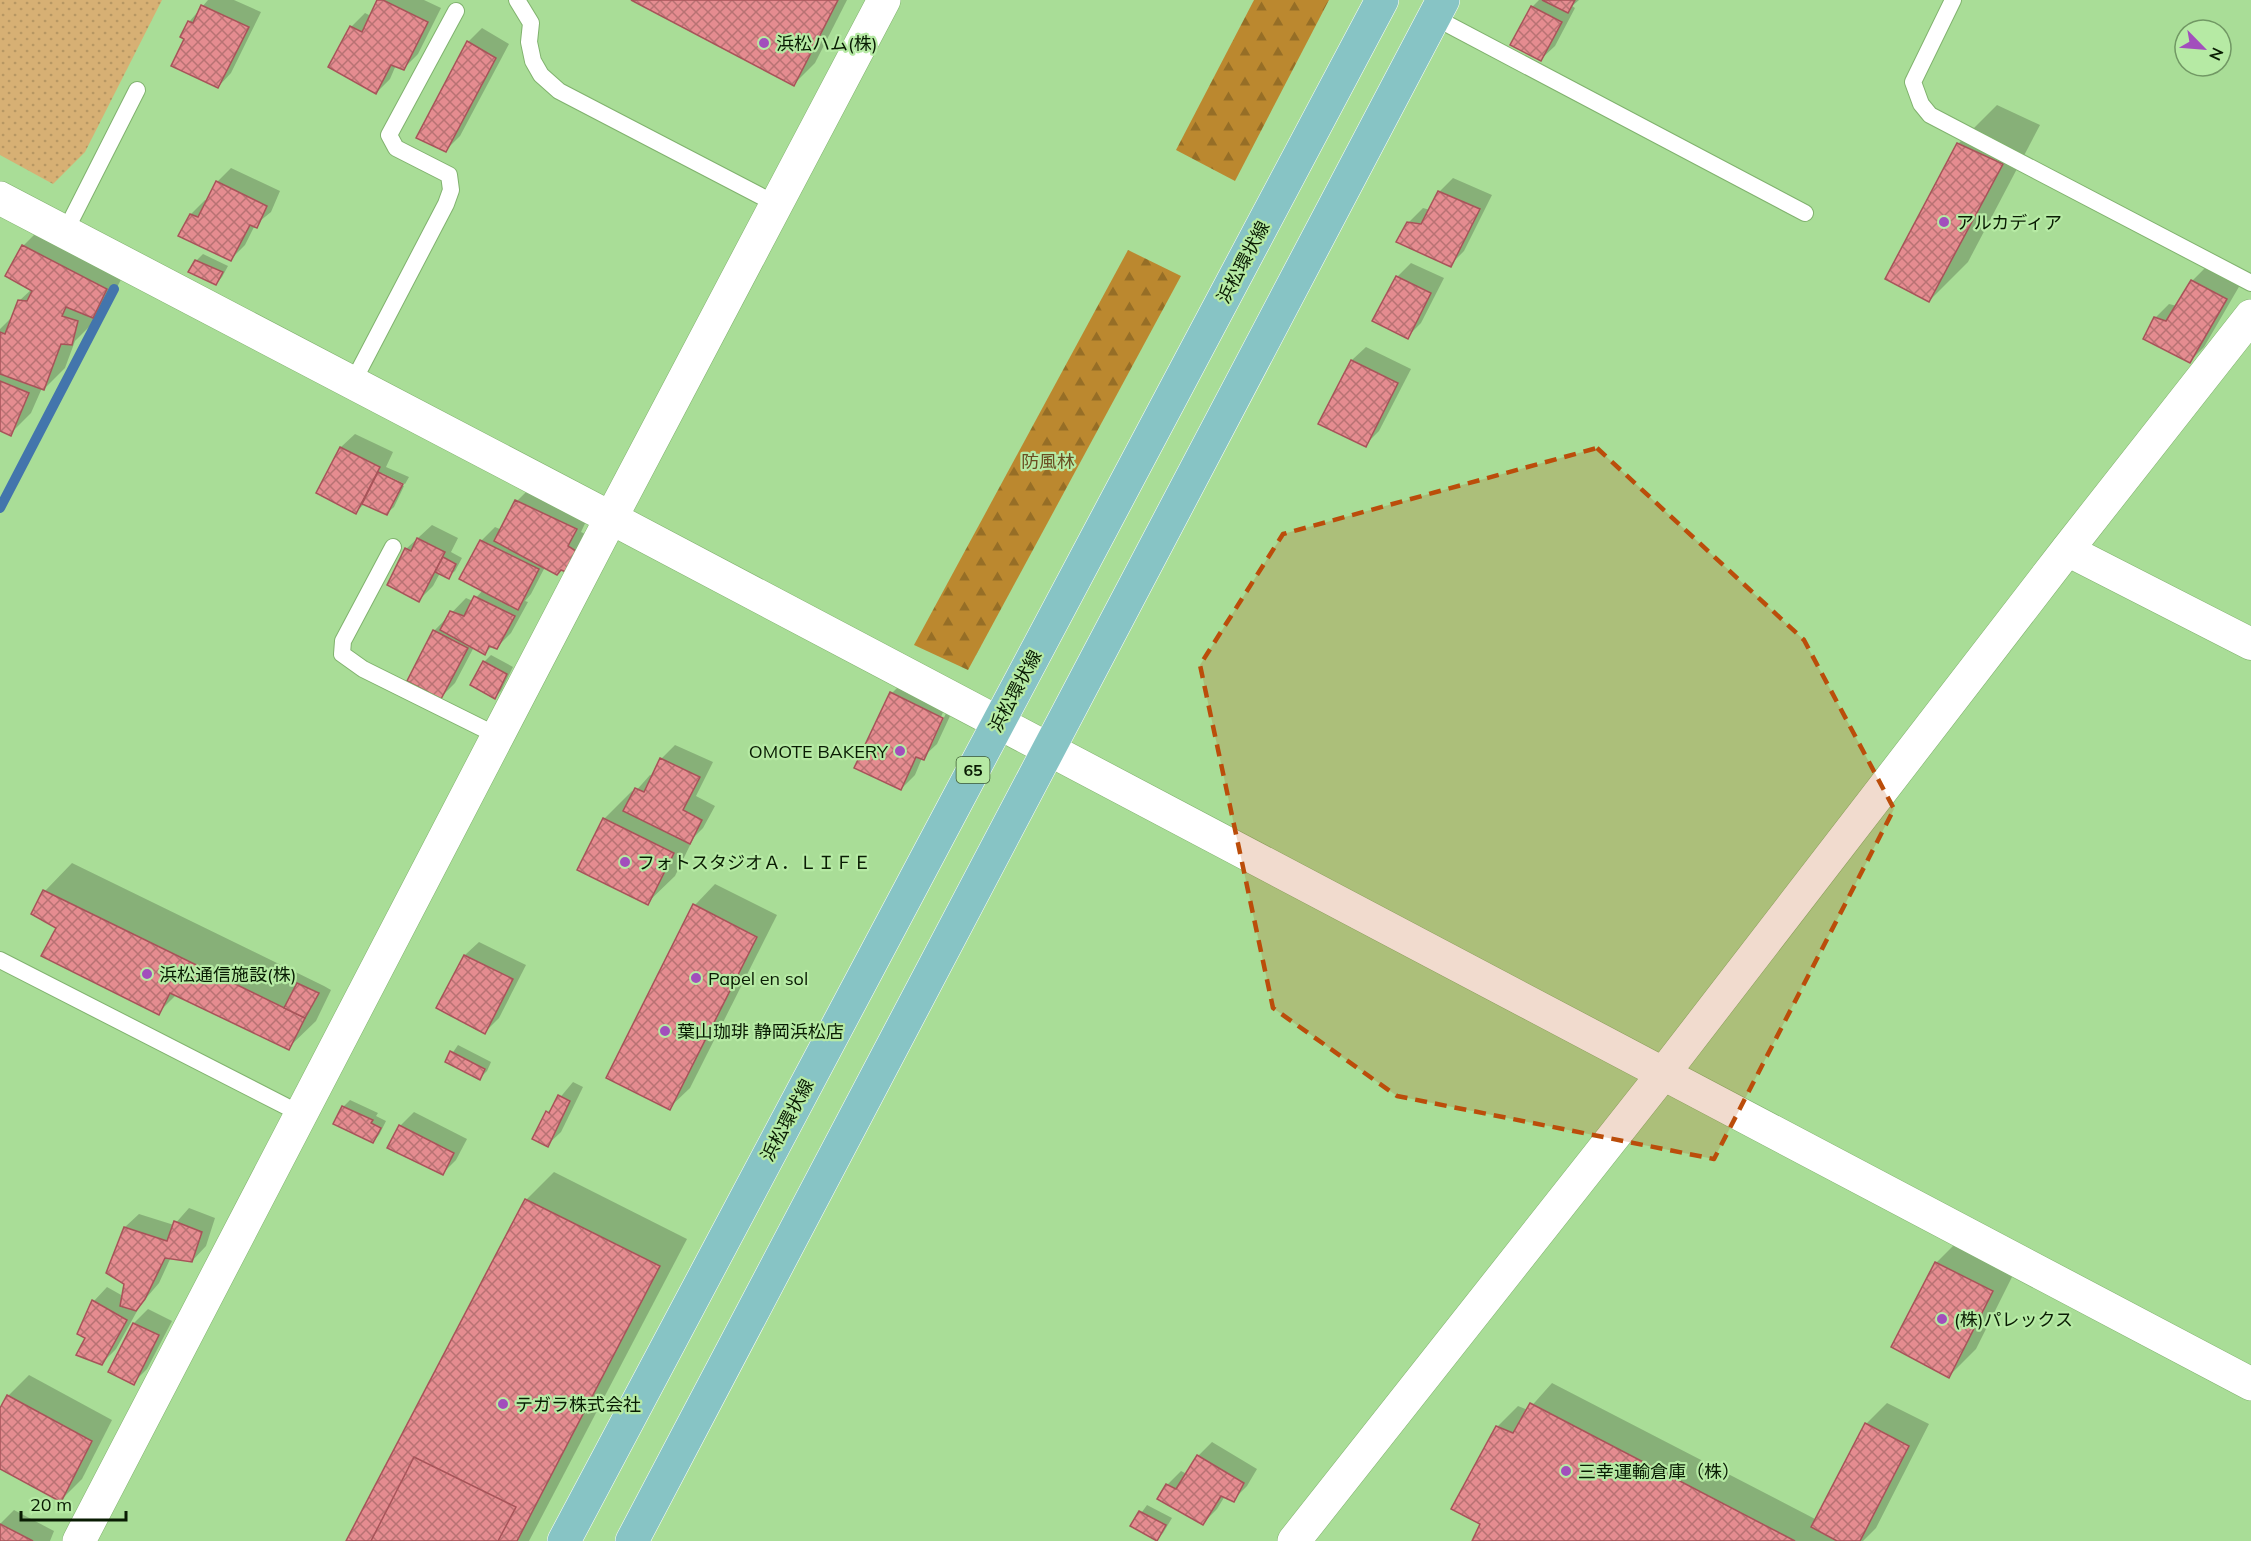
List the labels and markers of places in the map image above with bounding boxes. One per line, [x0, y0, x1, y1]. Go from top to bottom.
place label: 浜松ハム(株) [776, 32, 877, 55]
marker: 浜松ハム(株) [757, 36, 771, 50]
place label: アルカディア [1956, 211, 2062, 234]
marker: アルカディア [1937, 215, 1951, 229]
place label: OMOTE BAKERY [749, 740, 889, 763]
marker: OMOTE BAKERY [893, 744, 907, 758]
place label: フォトスタジオＡ．ＬＩＦＥ [637, 851, 871, 874]
marker: フォトスタジオＡ．ＬＩＦＥ [618, 855, 632, 869]
place label: 浜松通信施設(株) [159, 963, 296, 986]
marker: 浜松通信施設(株) [140, 967, 154, 981]
place label: Papel en sol [708, 967, 808, 990]
marker: Papel en sol [689, 971, 703, 985]
place label: 葉山珈琲 静岡浜松店 [677, 1020, 844, 1043]
marker: 葉山珈琲 静岡浜松店 [658, 1024, 672, 1038]
place label: (株)パレックス [1954, 1308, 2073, 1331]
marker: (株)パレックス [1935, 1312, 1949, 1326]
place label: テガラ株式会社 [515, 1393, 641, 1416]
marker: テガラ株式会社 [496, 1397, 510, 1411]
place label: 三幸運輸倉庫（株） [1578, 1460, 1740, 1483]
marker: 三幸運輸倉庫（株） [1559, 1464, 1573, 1478]

